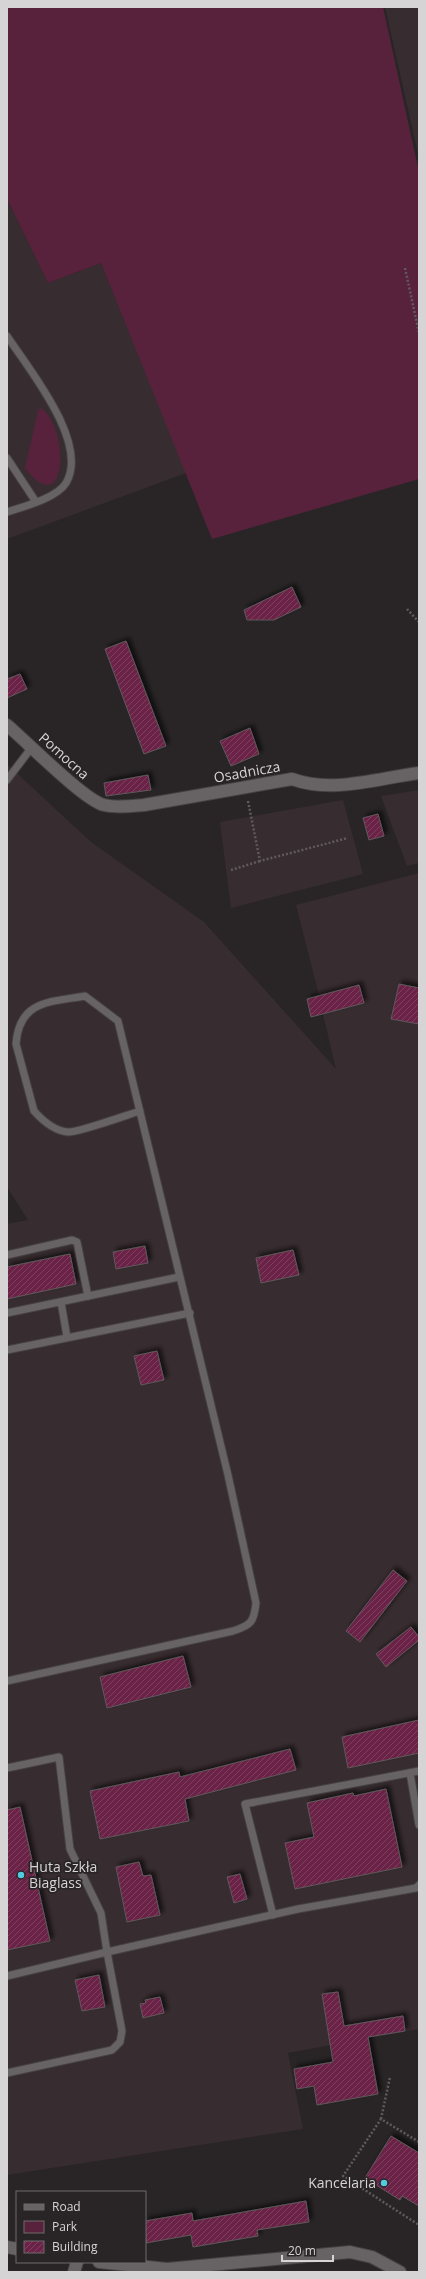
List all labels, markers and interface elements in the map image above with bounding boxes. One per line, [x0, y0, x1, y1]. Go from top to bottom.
street label: Pomocna [35, 728, 93, 783]
street label: Osadnicza [212, 756, 282, 787]
place label: Huta Szkła Biaglass [29, 1857, 97, 1892]
marker: Huta Szkła Biaglass [16, 1870, 26, 1880]
place label: Kancelaria [308, 2173, 376, 2192]
marker: Kancelaria [379, 2178, 389, 2188]
legend [16, 2191, 146, 2263]
text: Road [52, 2198, 81, 2215]
text: Park [52, 2218, 78, 2235]
scale bar [282, 2237, 333, 2263]
text: Building [52, 2238, 98, 2255]
text: 20 m [288, 2242, 316, 2259]

